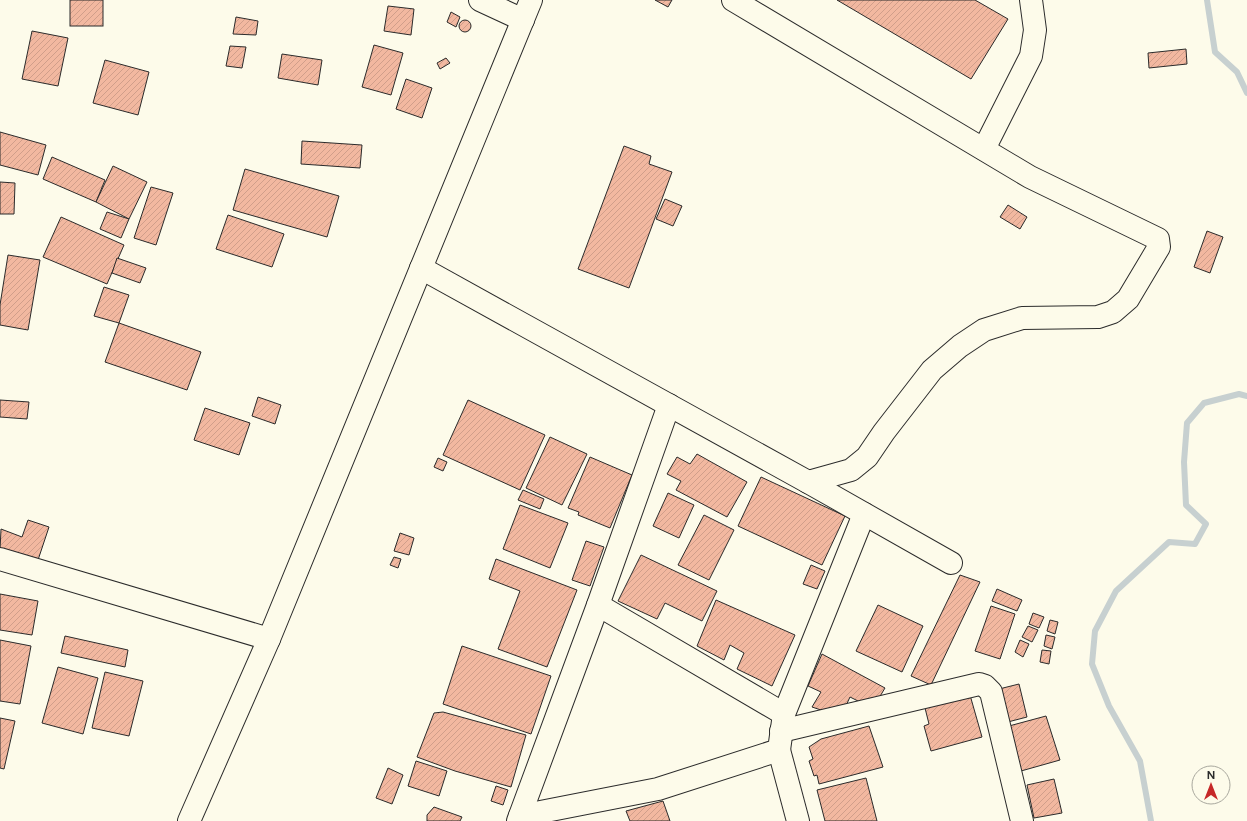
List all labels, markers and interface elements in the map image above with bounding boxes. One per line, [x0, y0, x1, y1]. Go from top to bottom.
north arrow [1191, 765, 1231, 805]
text: N [1207, 769, 1215, 782]

